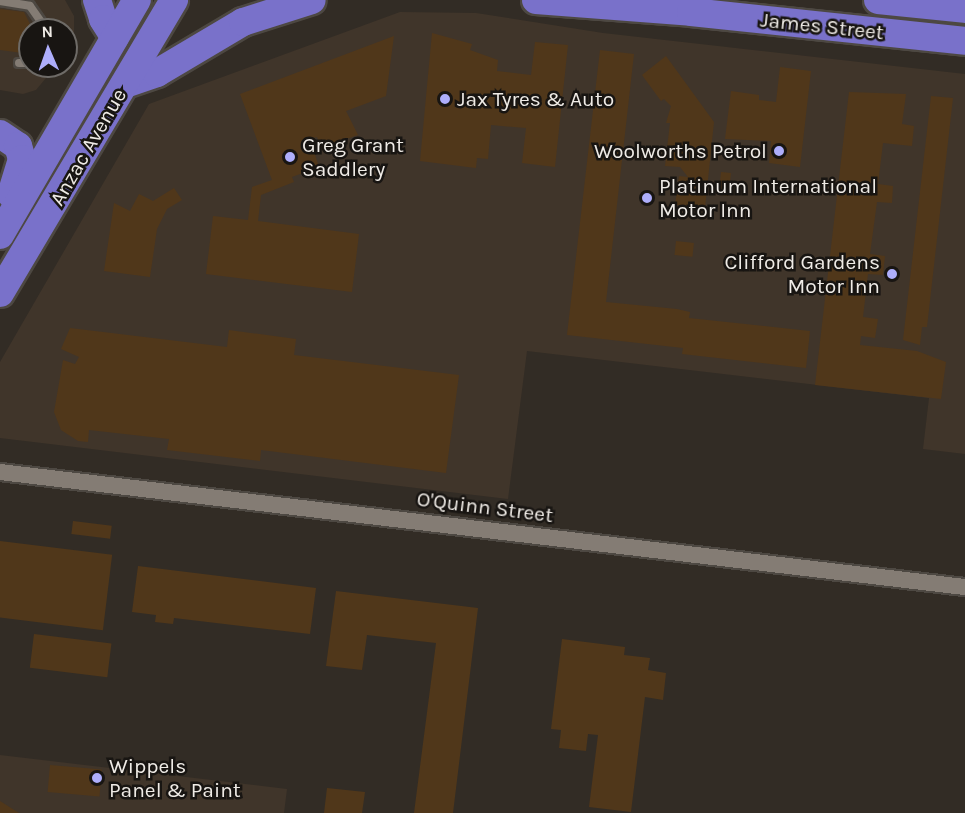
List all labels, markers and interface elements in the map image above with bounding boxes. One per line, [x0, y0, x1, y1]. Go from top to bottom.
street label: James Street [759, 7, 885, 45]
north arrow [18, 18, 78, 78]
text: N [41, 22, 53, 41]
street label: Anzac Avenue [44, 84, 132, 210]
place label: Jax Tyres & Auto [457, 86, 614, 112]
marker: Jax Tyres & Auto [438, 92, 452, 106]
place label: Greg Grant Saddlery [302, 132, 404, 182]
place label: Woolworths Petrol [594, 138, 767, 164]
marker: Woolworths Petrol [772, 144, 786, 158]
marker: Greg Grant Saddlery [283, 150, 297, 164]
place label: Platinum International Motor Inn [659, 173, 877, 223]
marker: Platinum International Motor Inn [640, 191, 654, 205]
place label: Clifford Gardens Motor Inn [724, 249, 880, 299]
marker: Clifford Gardens Motor Inn [885, 267, 899, 281]
street label: O'Quinn Street [415, 486, 555, 528]
place label: Wippels Panel & Paint [109, 753, 241, 803]
marker: Wippels Panel & Paint [90, 771, 104, 785]

